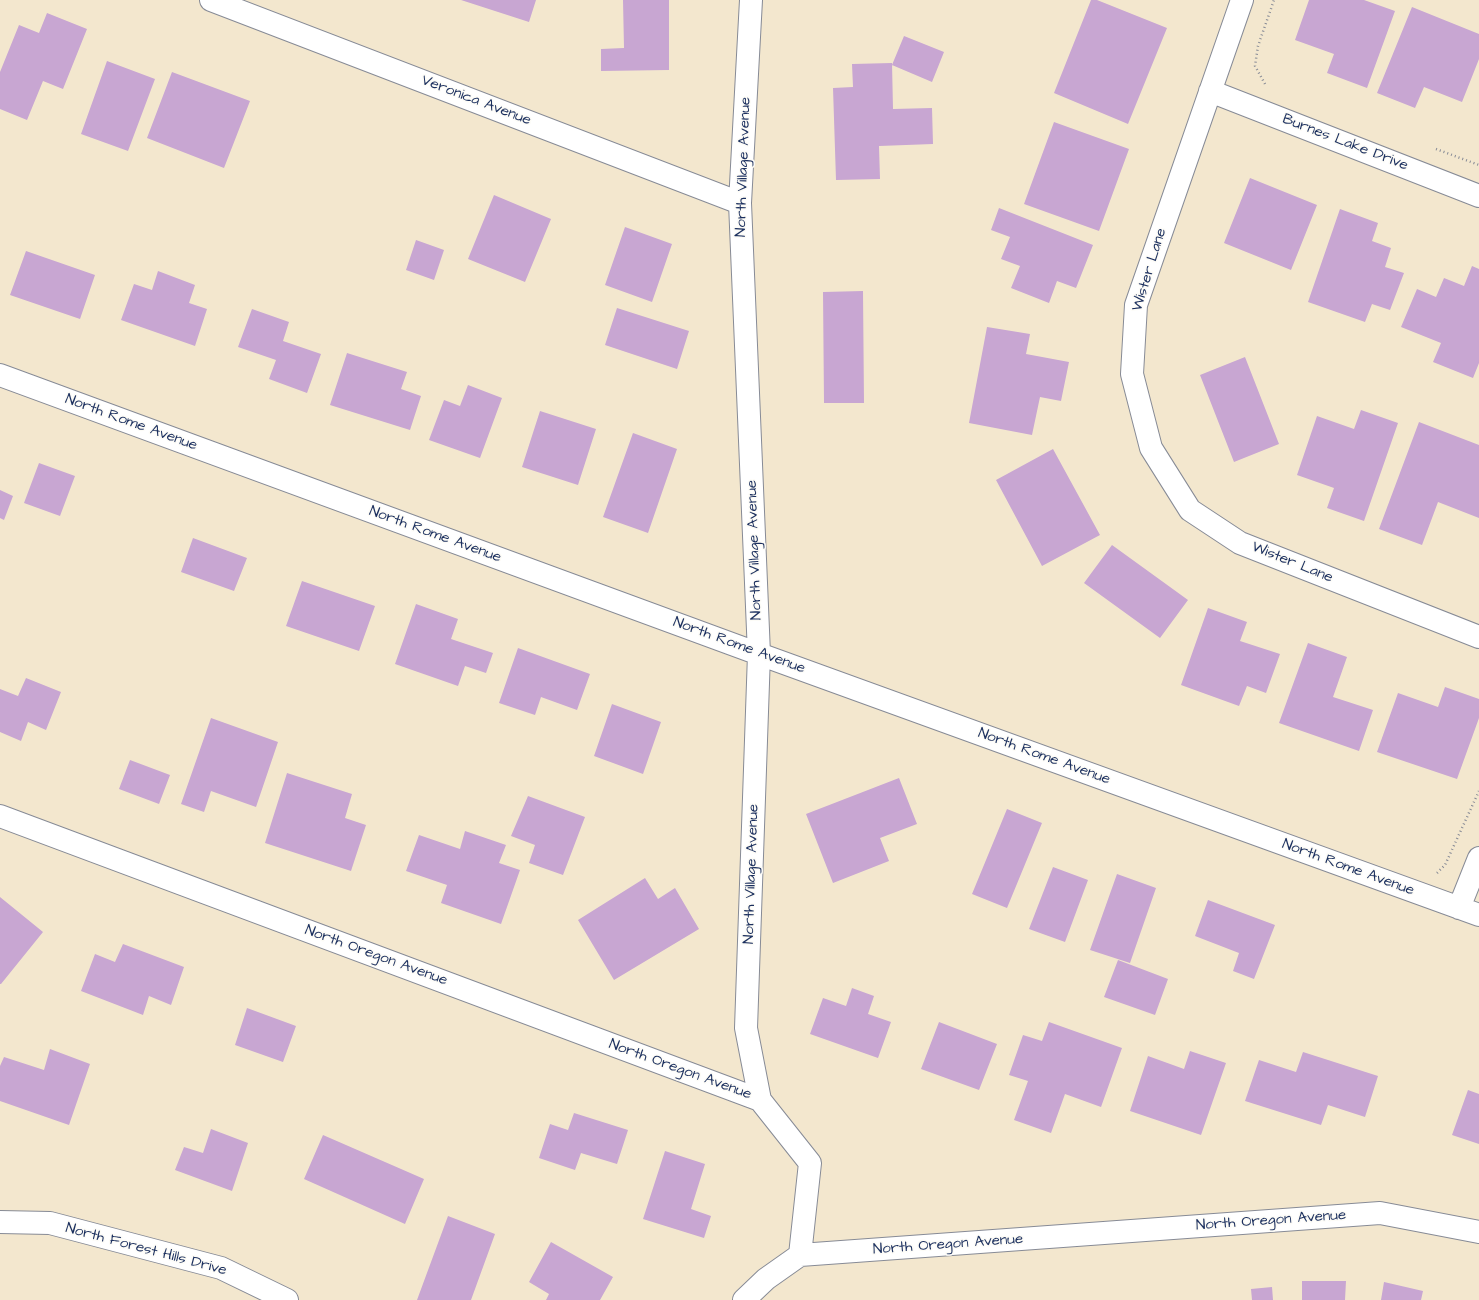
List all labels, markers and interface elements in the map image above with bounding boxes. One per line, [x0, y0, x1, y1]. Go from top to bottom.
street label: Veronica Avenue [419, 72, 533, 130]
street label: North Village Avenue [733, 97, 755, 237]
street label: Burnes Lake Drive [1280, 111, 1410, 175]
street label: Wister Lane [1129, 226, 1171, 314]
street label: North Rome Avenue [62, 391, 200, 455]
street label: North Village Avenue [744, 480, 766, 620]
street label: North Rome Avenue [366, 503, 504, 567]
street label: Wister Lane [1249, 539, 1335, 587]
street label: North Rome Avenue [670, 614, 808, 678]
street label: North Rome Avenue [975, 725, 1113, 789]
street label: North Village Avenue [741, 804, 763, 944]
street label: North Rome Avenue [1279, 836, 1417, 900]
street label: North Oregon Avenue [302, 922, 450, 990]
street label: North Oregon Avenue [606, 1036, 754, 1104]
street label: North Oregon Avenue [1195, 1207, 1347, 1235]
street label: North Forest Hills Drive [63, 1220, 229, 1280]
street label: North Oregon Avenue [872, 1231, 1024, 1259]

